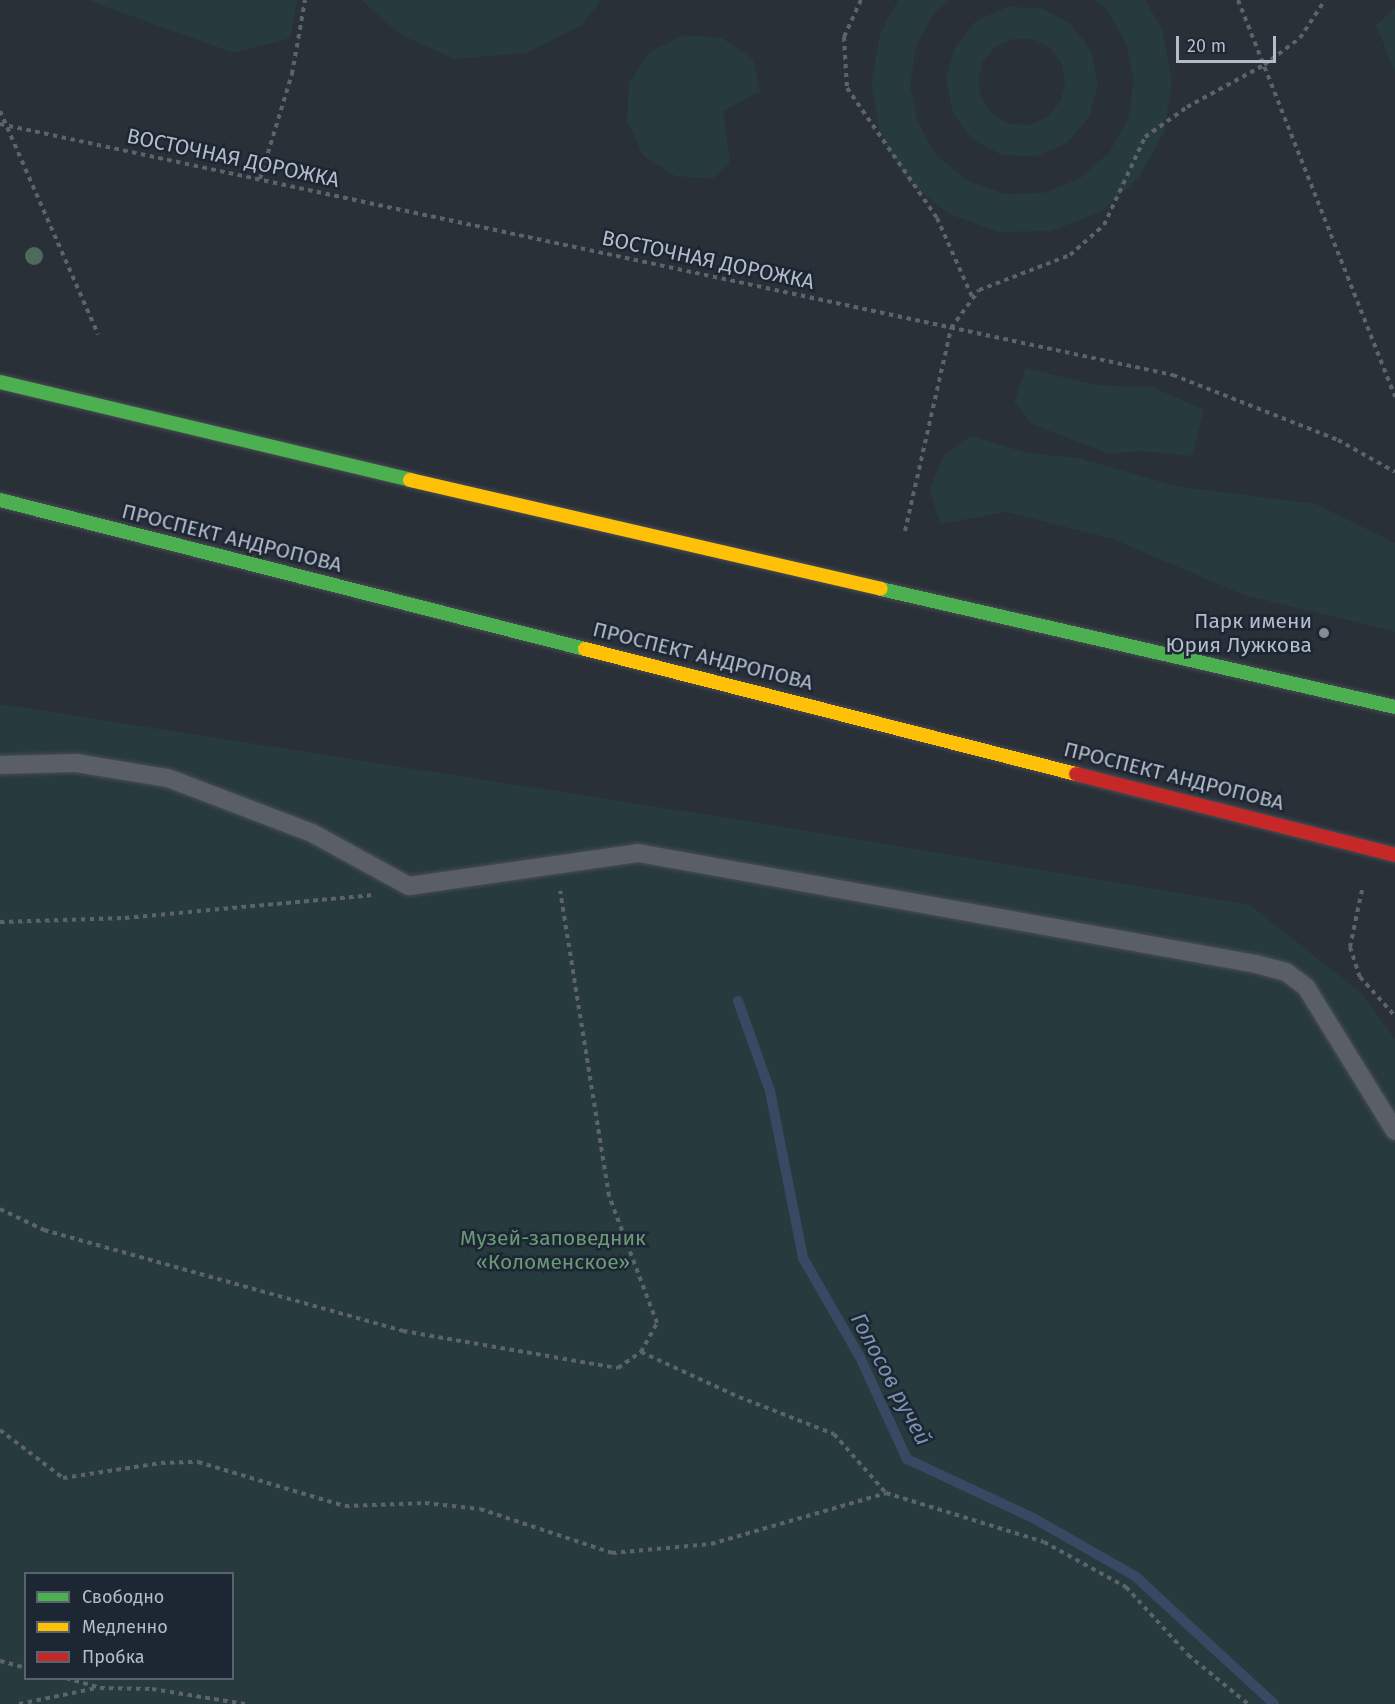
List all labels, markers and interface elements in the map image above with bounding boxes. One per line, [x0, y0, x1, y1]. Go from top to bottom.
scale bar [1179, 24, 1280, 62]
text: 20 m [1187, 35, 1226, 57]
street label: ВОСТОЧНАЯ ДОРОЖКА [125, 123, 341, 193]
street label: ВОСТОЧНАЯ ДОРОЖКА [600, 225, 816, 295]
street label: ПРОСПЕКТ АНДРОПОВА [119, 498, 345, 578]
place label: Парк имени Юрия Лужкова [1166, 608, 1312, 658]
street label: ПРОСПЕКТ АНДРОПОВА [590, 616, 816, 696]
marker: Парк имени Юрия Лужкова [1317, 626, 1331, 640]
street label: ПРОСПЕКТ АНДРОПОВА [1061, 736, 1287, 816]
park label: Музей-заповедник «Коломенское» [460, 1225, 646, 1275]
water label: Голосов ручей [845, 1308, 937, 1450]
legend [24, 1572, 234, 1680]
text: Свободно [82, 1586, 164, 1608]
text: Медленно [82, 1616, 168, 1638]
text: Пробка [82, 1646, 145, 1668]

